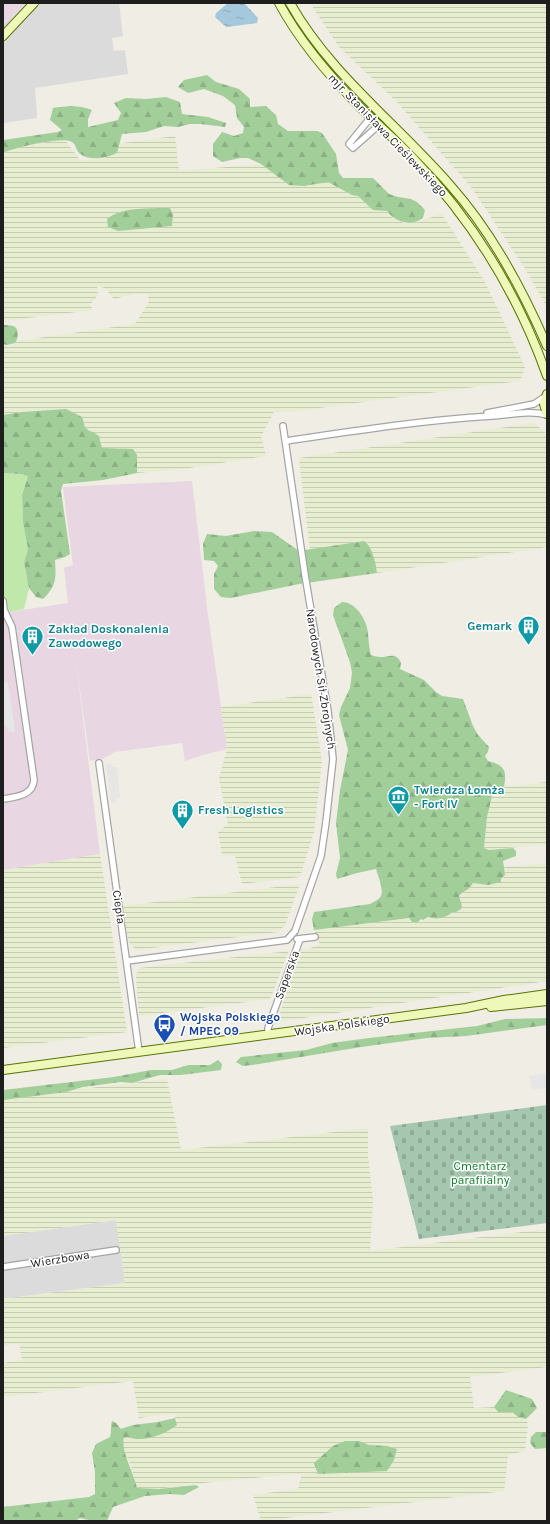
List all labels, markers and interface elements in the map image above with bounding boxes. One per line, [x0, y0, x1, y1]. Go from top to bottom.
street label: mjr. Stanisława Cieślewskiego [325, 71, 451, 199]
street label: Narodowych Sił Zbrojnych [303, 608, 339, 750]
building icon: Gemark [515, 613, 541, 646]
place label: Gemark [467, 619, 512, 633]
place label: Zakład Doskonalenia Zawodowego [48, 622, 169, 650]
building icon: Zakład Doskonalenia Zawodowego [19, 623, 45, 656]
place label: Twierdza Łomża - Fort IV [414, 783, 505, 811]
museum icon: Twierdza Łomża - Fort IV [385, 784, 411, 817]
building icon: Fresh Logistics [170, 797, 196, 830]
place label: Fresh Logistics [198, 803, 284, 817]
street label: Ciepła [110, 889, 128, 925]
street label: Saperska [272, 949, 302, 1001]
place label: Wojska Polskiego / MPEC 09 [180, 1010, 280, 1038]
bus stop icon: Wojska Polskiego / MPEC 09 [151, 1011, 177, 1044]
street label: Wojska Polskiego [294, 1011, 390, 1039]
park label: Cmentarz parafiialny [451, 1159, 510, 1187]
street label: Wierzbowa [30, 1247, 90, 1271]

